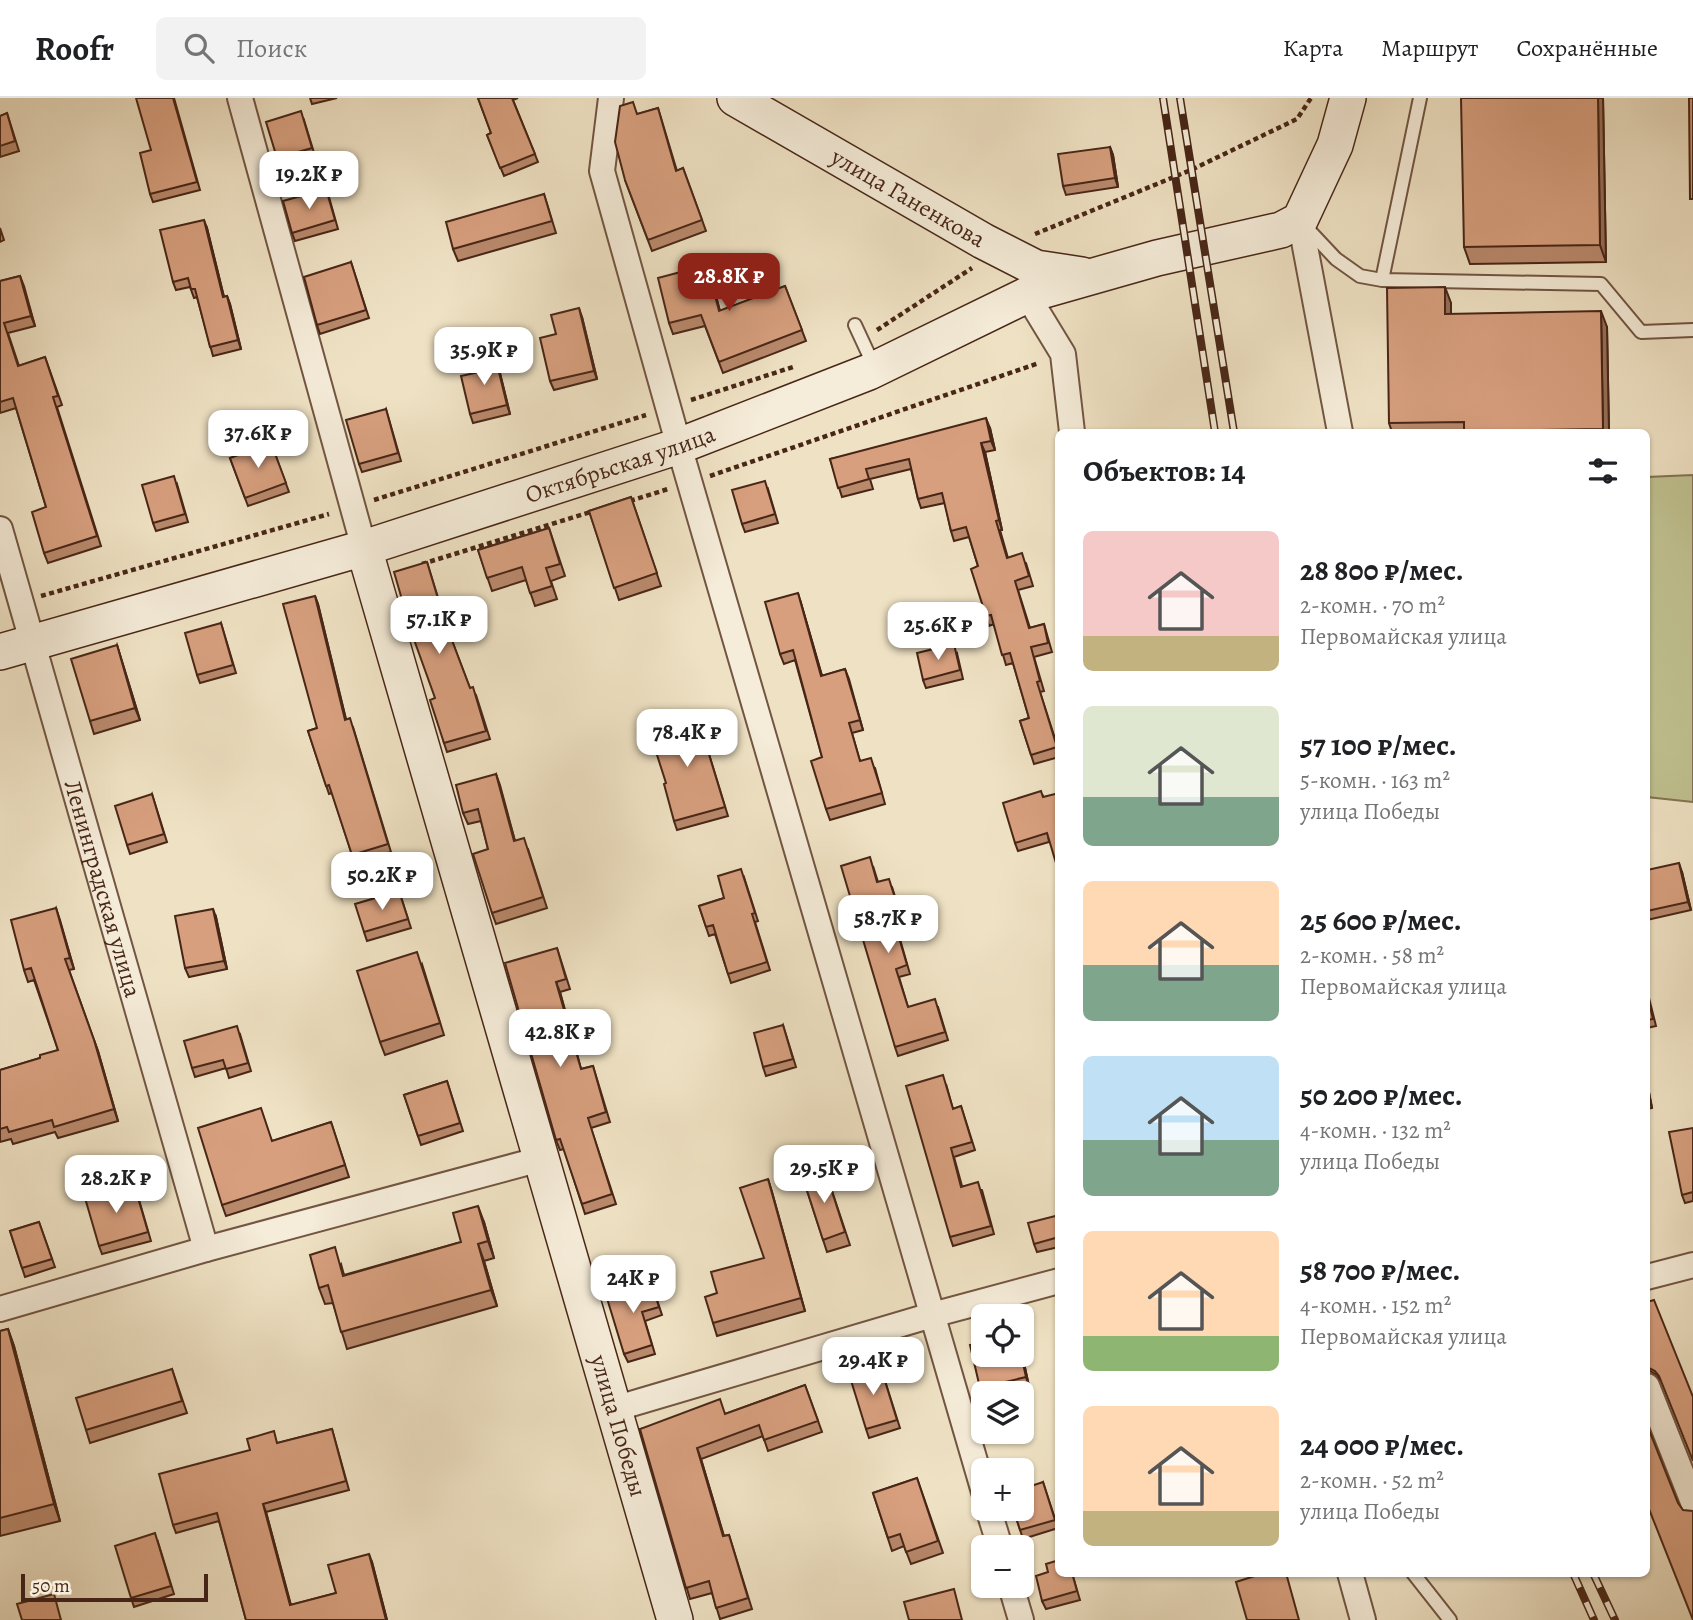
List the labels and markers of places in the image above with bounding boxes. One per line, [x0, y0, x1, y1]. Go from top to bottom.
pin: 19.2K ₽ [244, 152, 374, 211]
pin: 28.8K ₽ [664, 254, 794, 313]
pin: 35.9K ₽ [419, 328, 549, 387]
pin: 37.6K ₽ [193, 410, 323, 470]
pin: 57.1K ₽ [374, 596, 504, 656]
pin: 25.6K ₽ [873, 602, 1003, 662]
pin: 78.4K ₽ [622, 710, 752, 769]
pin: 50.2K ₽ [317, 852, 447, 912]
pin: 58.7K ₽ [823, 896, 953, 955]
pin: 42.8K ₽ [495, 1010, 625, 1069]
pin: 29.5K ₽ [759, 1146, 889, 1205]
pin: 28.2K ₽ [51, 1156, 181, 1215]
pin: 24K ₽ [584, 1256, 682, 1315]
pin: 29.4K ₽ [808, 1338, 938, 1397]

